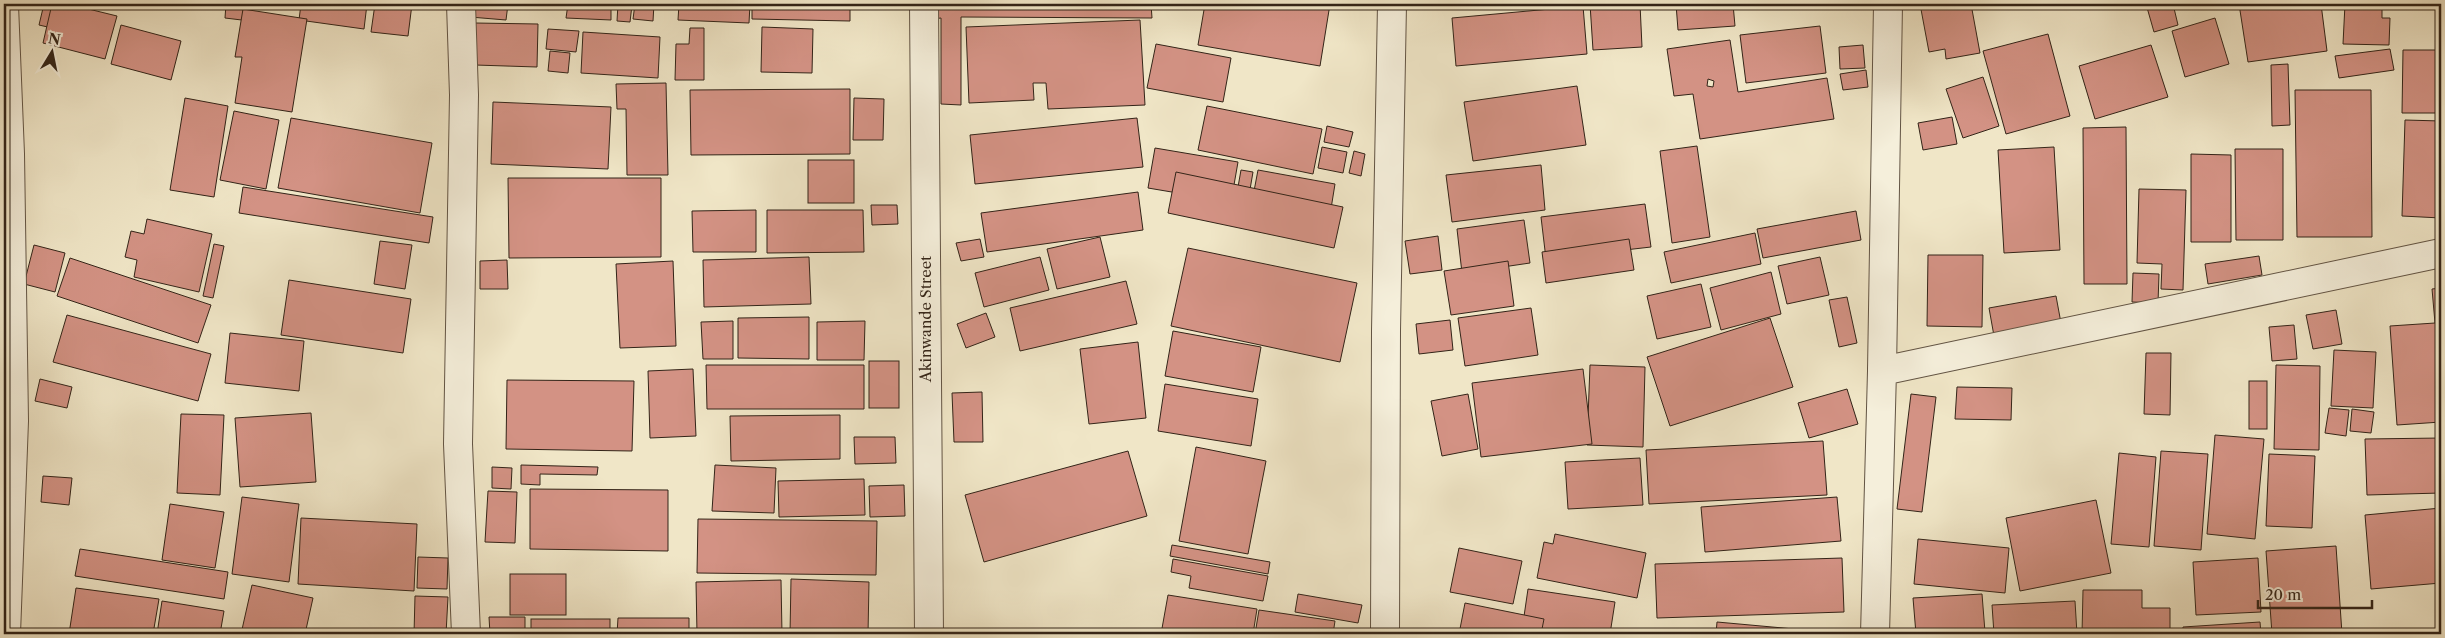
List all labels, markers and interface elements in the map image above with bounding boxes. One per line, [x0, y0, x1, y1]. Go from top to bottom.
north arrow [28, 28, 78, 78]
text: N [47, 29, 62, 49]
street label: Akinwande Street [916, 255, 935, 383]
scale bar [2258, 578, 2371, 610]
text: 20 m [2265, 585, 2301, 604]

